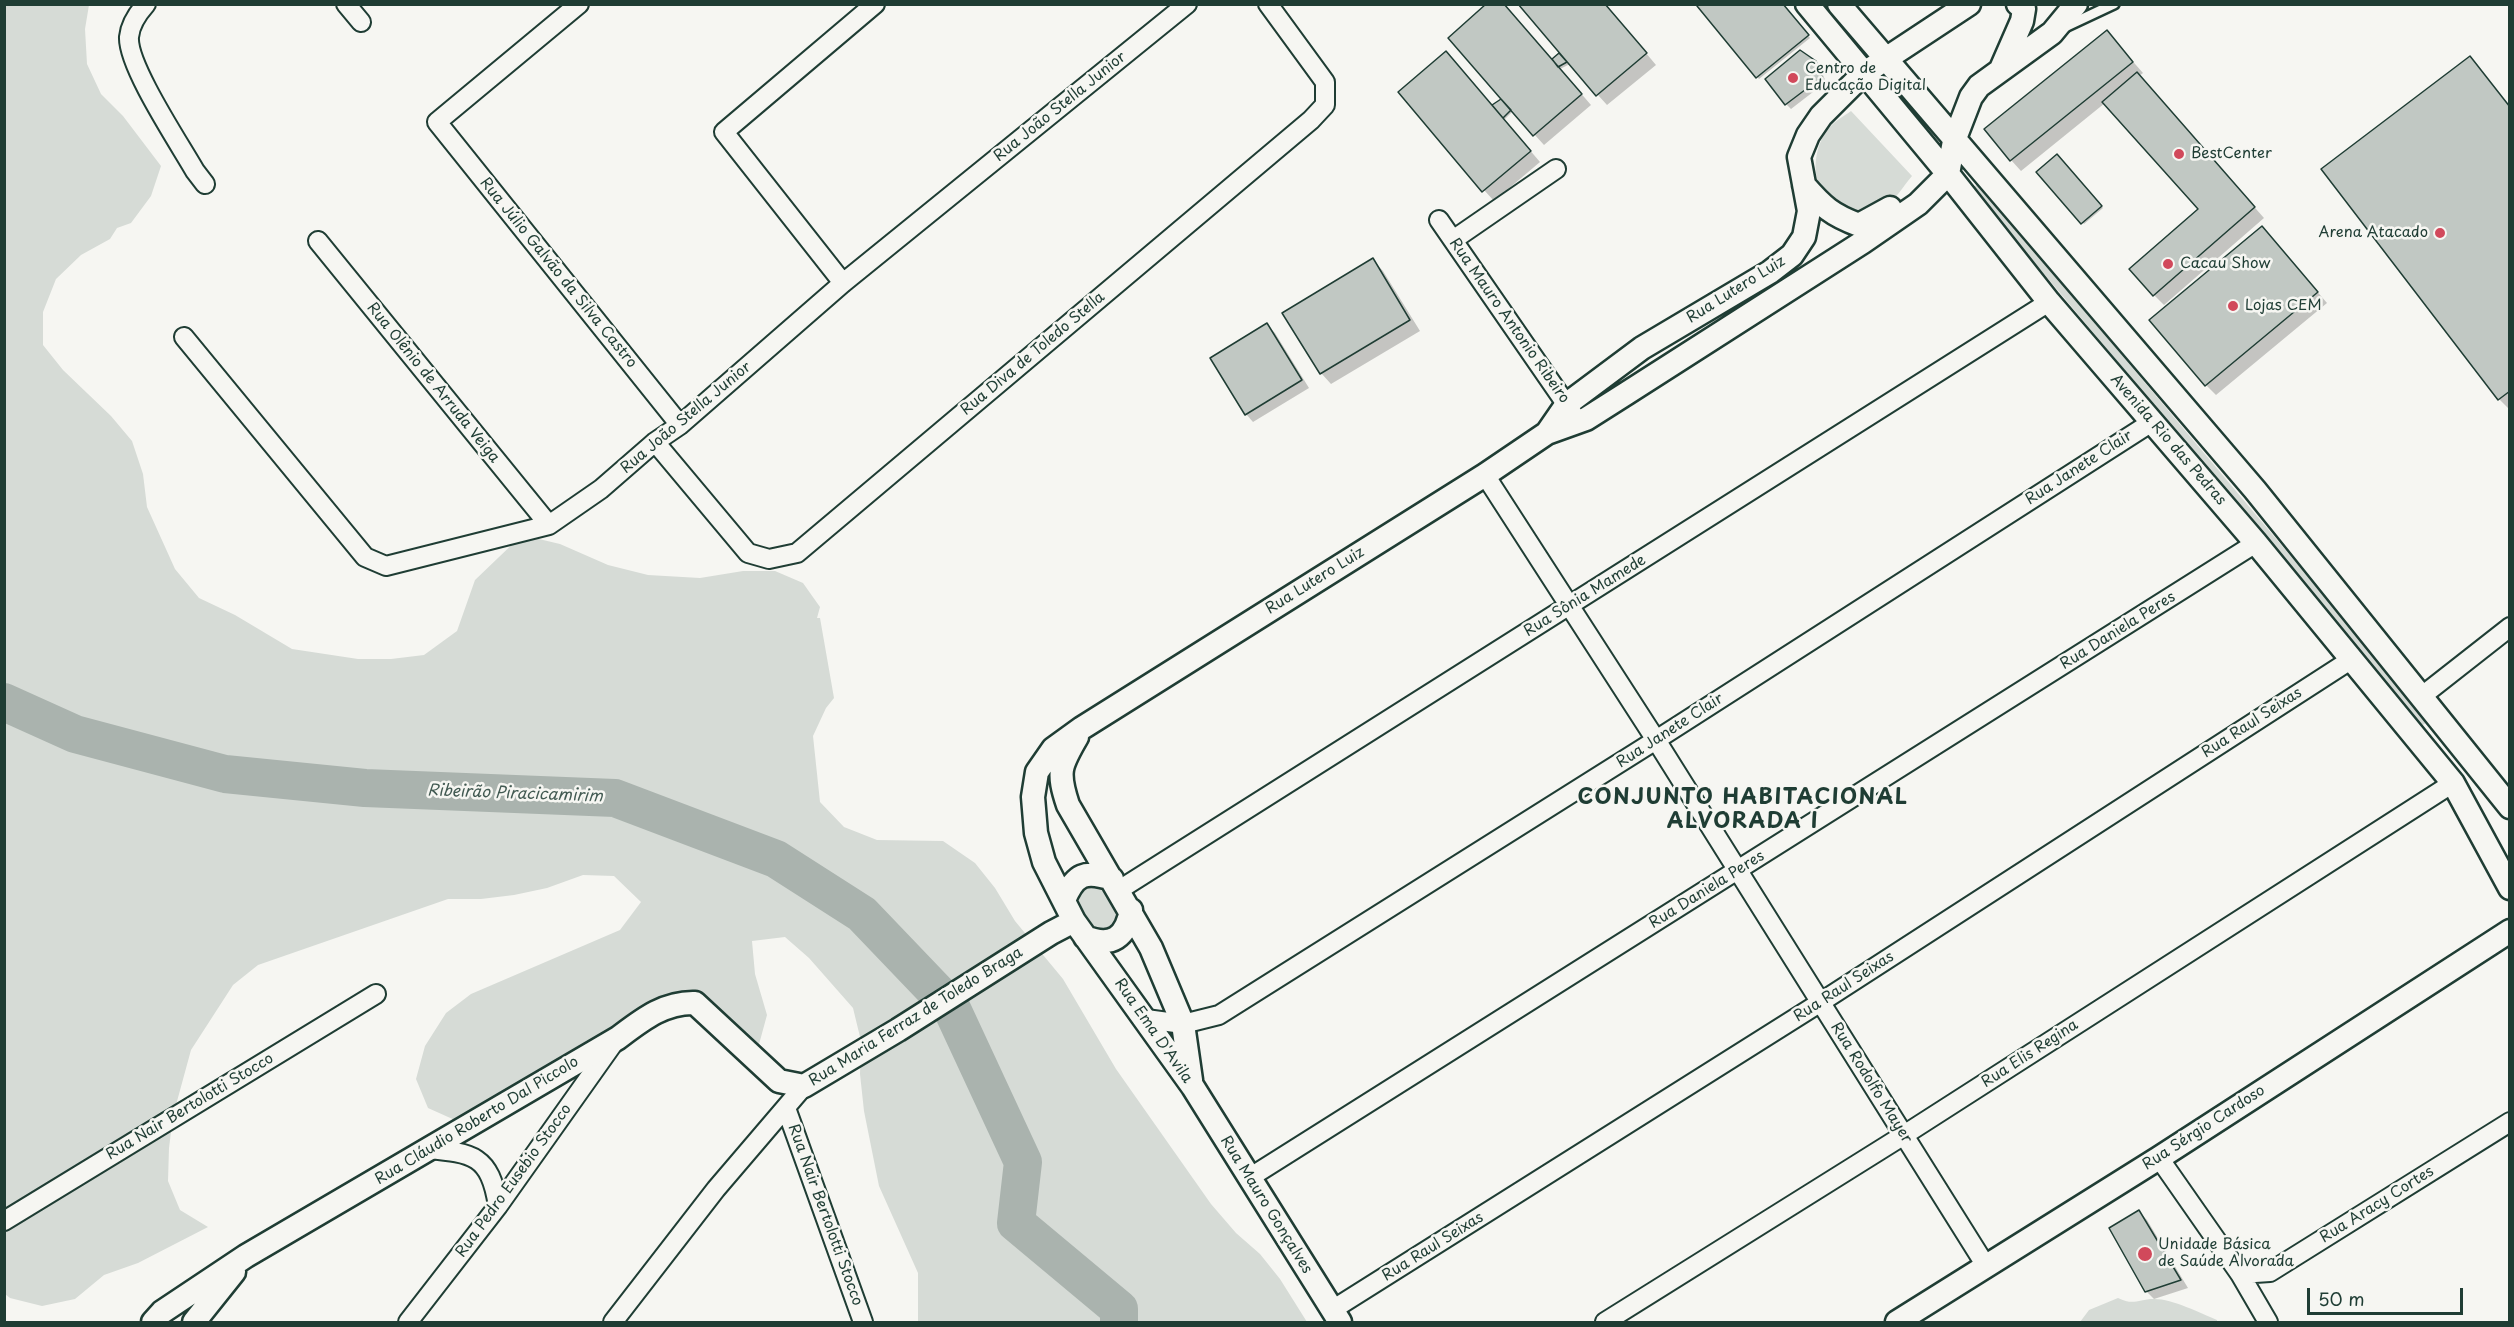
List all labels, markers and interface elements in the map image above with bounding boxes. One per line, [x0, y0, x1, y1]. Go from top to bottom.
street label: Rua João Stella Junior [990, 48, 1130, 166]
place label: Centro de Educação Digital [1805, 60, 1926, 95]
marker: Centro de Educação Digital [1786, 71, 1800, 85]
place label: BestCenter [2191, 145, 2272, 163]
marker: BestCenter [2172, 147, 2186, 161]
street label: Rua Júlio Galvão da Silva Castro [476, 174, 640, 372]
place label: Arena Atacado [2319, 224, 2428, 242]
marker: Arena Atacado [2433, 226, 2447, 240]
street label: Rua Mauro Antonio Ribeiro [1445, 235, 1573, 407]
street label: Rua Lutero Luiz [1684, 253, 1788, 327]
place label: Cacau Show [2180, 255, 2271, 273]
marker: Cacau Show [2161, 257, 2175, 271]
street label: Rua Diva de Toledo Stella [957, 289, 1109, 419]
place label: Lojas CEM [2245, 297, 2322, 315]
street label: Rua Olênio de Arruda Veiga [363, 299, 503, 467]
marker: Lojas CEM [2226, 299, 2240, 313]
street label: Rua João Stella Junior [617, 358, 755, 478]
street label: Avenida Rio das Pedras [2106, 371, 2230, 509]
street label: Rua Janete Clair [2022, 427, 2136, 509]
street label: Rua Lutero Luiz [1263, 544, 1367, 618]
street label: Rua Sônia Mamede [1521, 551, 1649, 641]
street label: Rua Daniela Peres [2057, 588, 2179, 674]
street label: Rua Raul Seixas [2199, 684, 2305, 762]
street label: Rua Janete Clair [1613, 690, 1727, 772]
water label: Ribeirão Piracicamirim [427, 781, 603, 807]
district label: CONJUNTO HABITACIONAL ALVORADA I [1578, 785, 1908, 835]
street label: Rua Daniela Peres [1646, 847, 1768, 933]
street label: Rua Maria Ferraz de Toledo Braga [806, 944, 1026, 1090]
street label: Rua Raul Seixas [1791, 948, 1897, 1026]
street label: Rua Ema D'Avila [1110, 975, 1196, 1087]
street label: Rua Elis Regina [1978, 1016, 2082, 1092]
street label: Rua Rodolfo Mayer [1826, 1019, 1916, 1147]
street label: Rua Nair Bertolotti Stocco [103, 1050, 277, 1164]
street label: Rua Cláudio Roberto Dal Piccolo [372, 1053, 582, 1189]
street label: Rua Sérgio Cardoso [2139, 1082, 2269, 1174]
street label: Rua Pedro Eusebio Stocco [452, 1101, 576, 1261]
street label: Rua Nair Bertolotti Stocco [784, 1122, 866, 1308]
street label: Rua Mauro Gonçalves [1216, 1133, 1316, 1277]
street label: Rua Aracy Cortes [2317, 1163, 2437, 1247]
street label: Rua Raul Seixas [1379, 1209, 1487, 1285]
place label: Unidade Básica de Saúde Alvorada [2158, 1236, 2294, 1271]
marker: Unidade Básica de Saúde Alvorada [2136, 1245, 2154, 1263]
scale bar [2310, 1276, 2466, 1314]
text: 50 m [2318, 1285, 2365, 1312]

